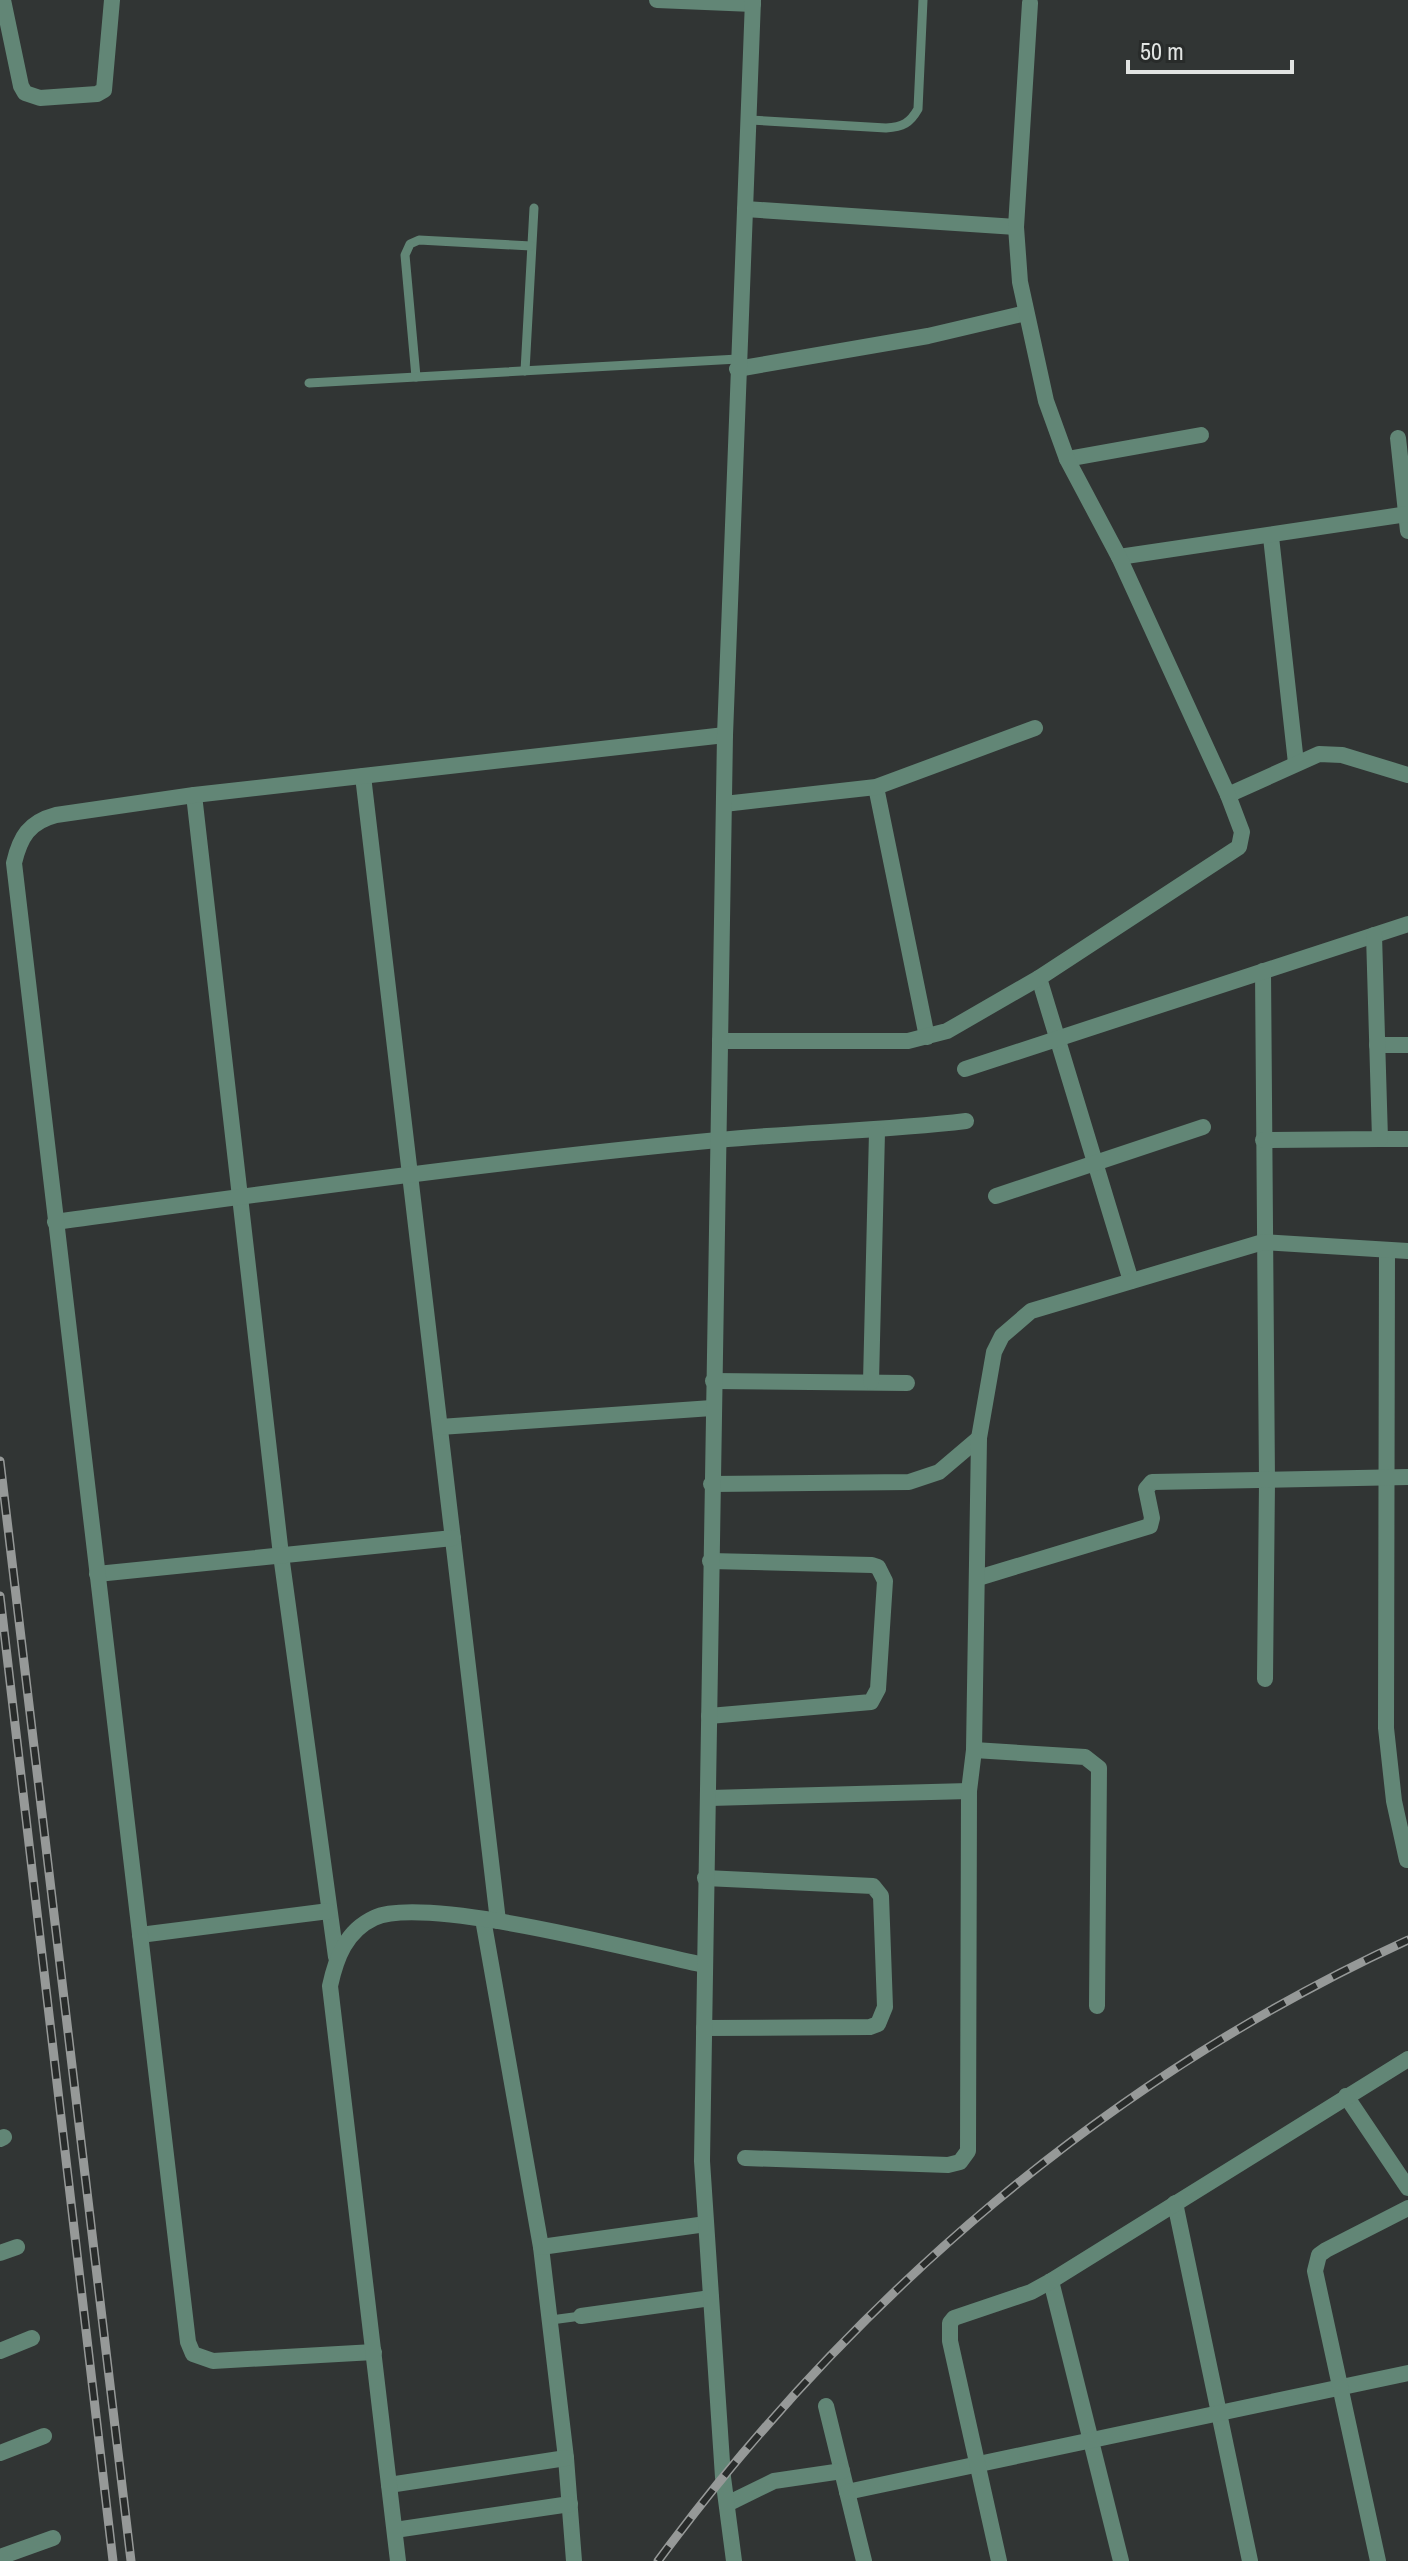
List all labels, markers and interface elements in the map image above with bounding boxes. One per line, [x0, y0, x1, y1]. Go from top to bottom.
scale bar [1128, 24, 1292, 74]
text: 50 m [1140, 35, 1184, 67]

